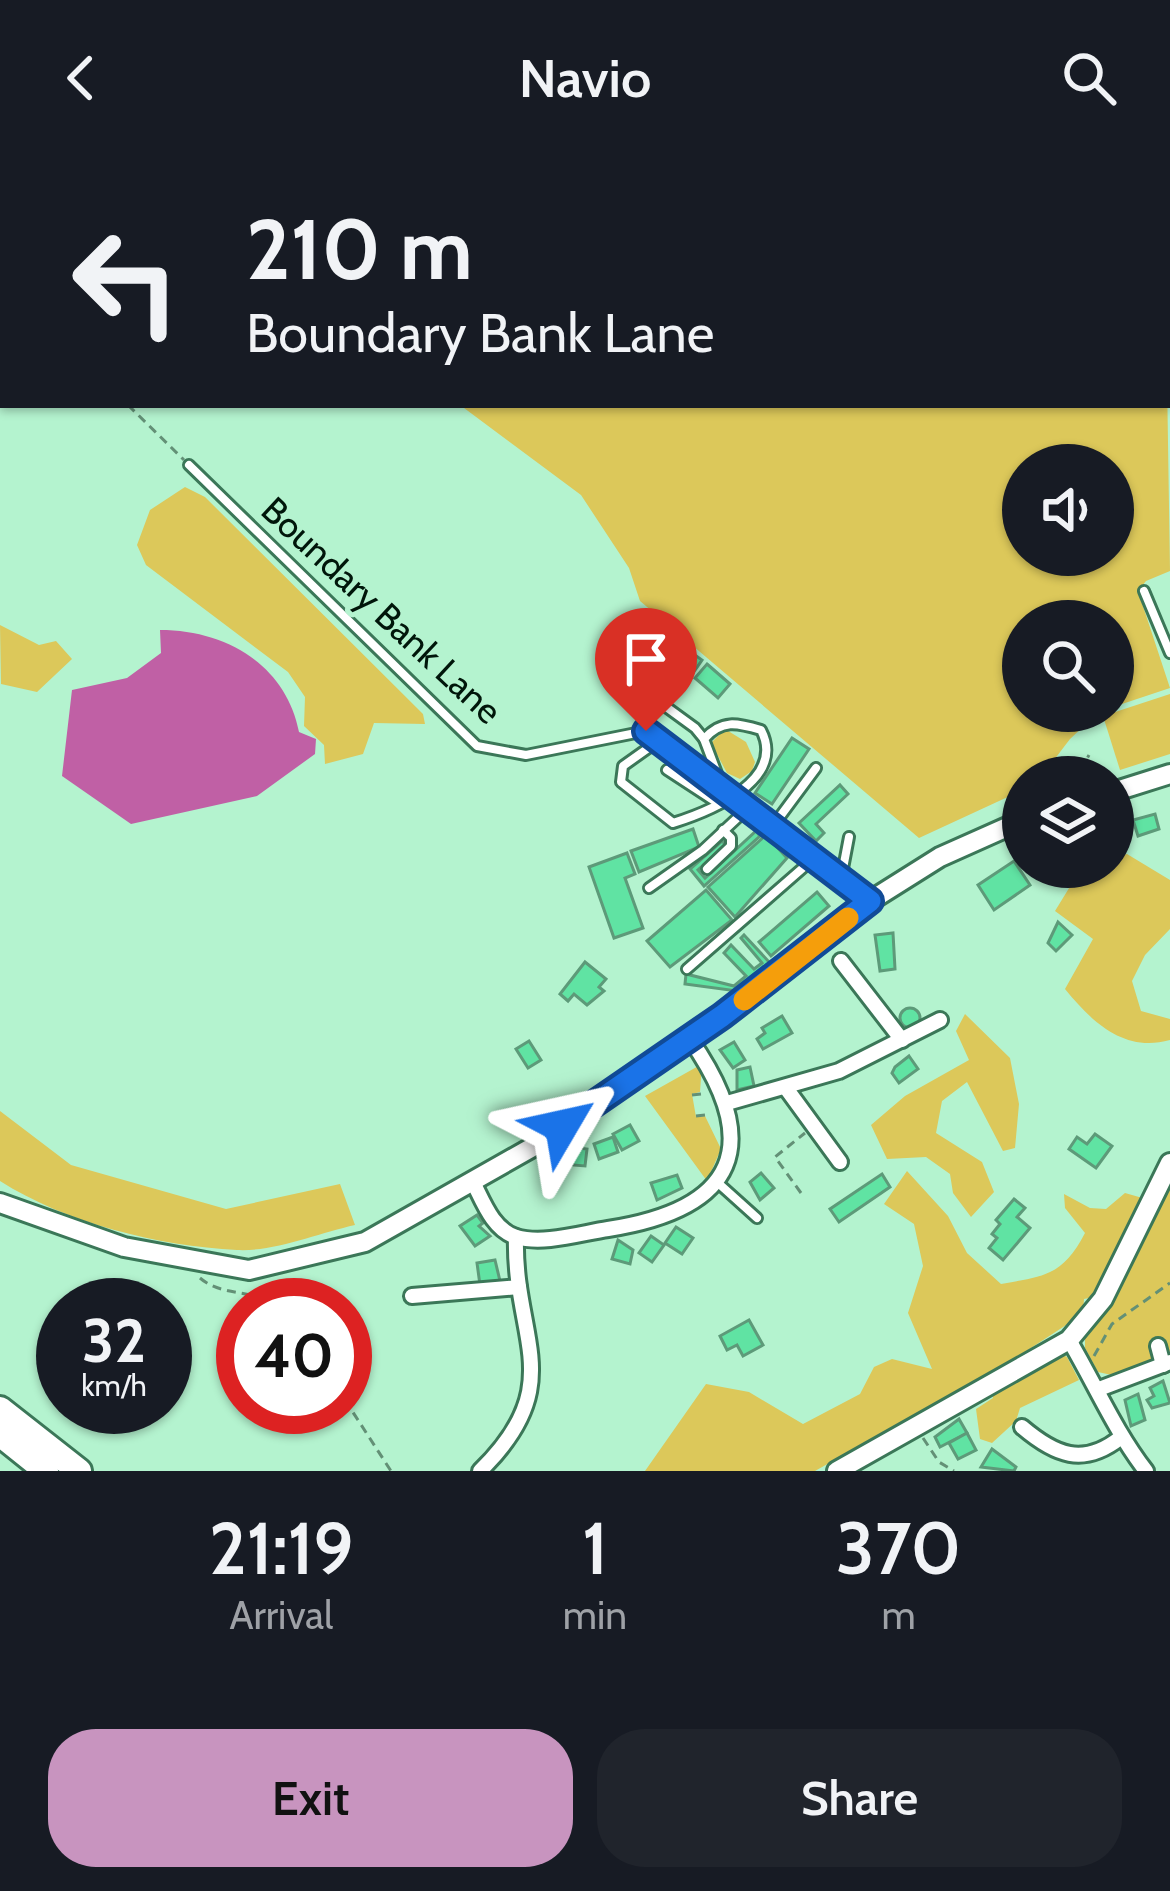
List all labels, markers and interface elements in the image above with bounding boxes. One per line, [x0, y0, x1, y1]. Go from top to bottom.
icon: back [48, 45, 114, 111]
text: Navio [519, 45, 651, 111]
icon: search [1056, 45, 1122, 111]
text: 210 m [246, 198, 473, 300]
icon: left [48, 204, 204, 360]
text: Boundary Bank Lane [246, 300, 714, 366]
map controls [1002, 444, 1134, 888]
button: sound [1002, 444, 1134, 576]
street label: Boundary Bank Lane [253, 487, 511, 733]
button: search [1002, 600, 1134, 732]
pin [595, 608, 697, 731]
icon: arrive [613, 626, 679, 692]
button: layers [1002, 756, 1134, 888]
position arrow [499, 1063, 625, 1189]
speed limit sign: 40 [216, 1278, 372, 1434]
text: 32 [82, 1304, 146, 1377]
text: km/h [81, 1367, 147, 1404]
text: 21:19 [209, 1505, 354, 1592]
text: 1 [582, 1505, 608, 1592]
text: 370 [836, 1505, 961, 1592]
text: Arrival [229, 1591, 333, 1639]
text: min [563, 1591, 627, 1639]
text: m [881, 1591, 916, 1639]
button: Exit [48, 1729, 573, 1867]
button: Share [597, 1729, 1122, 1867]

